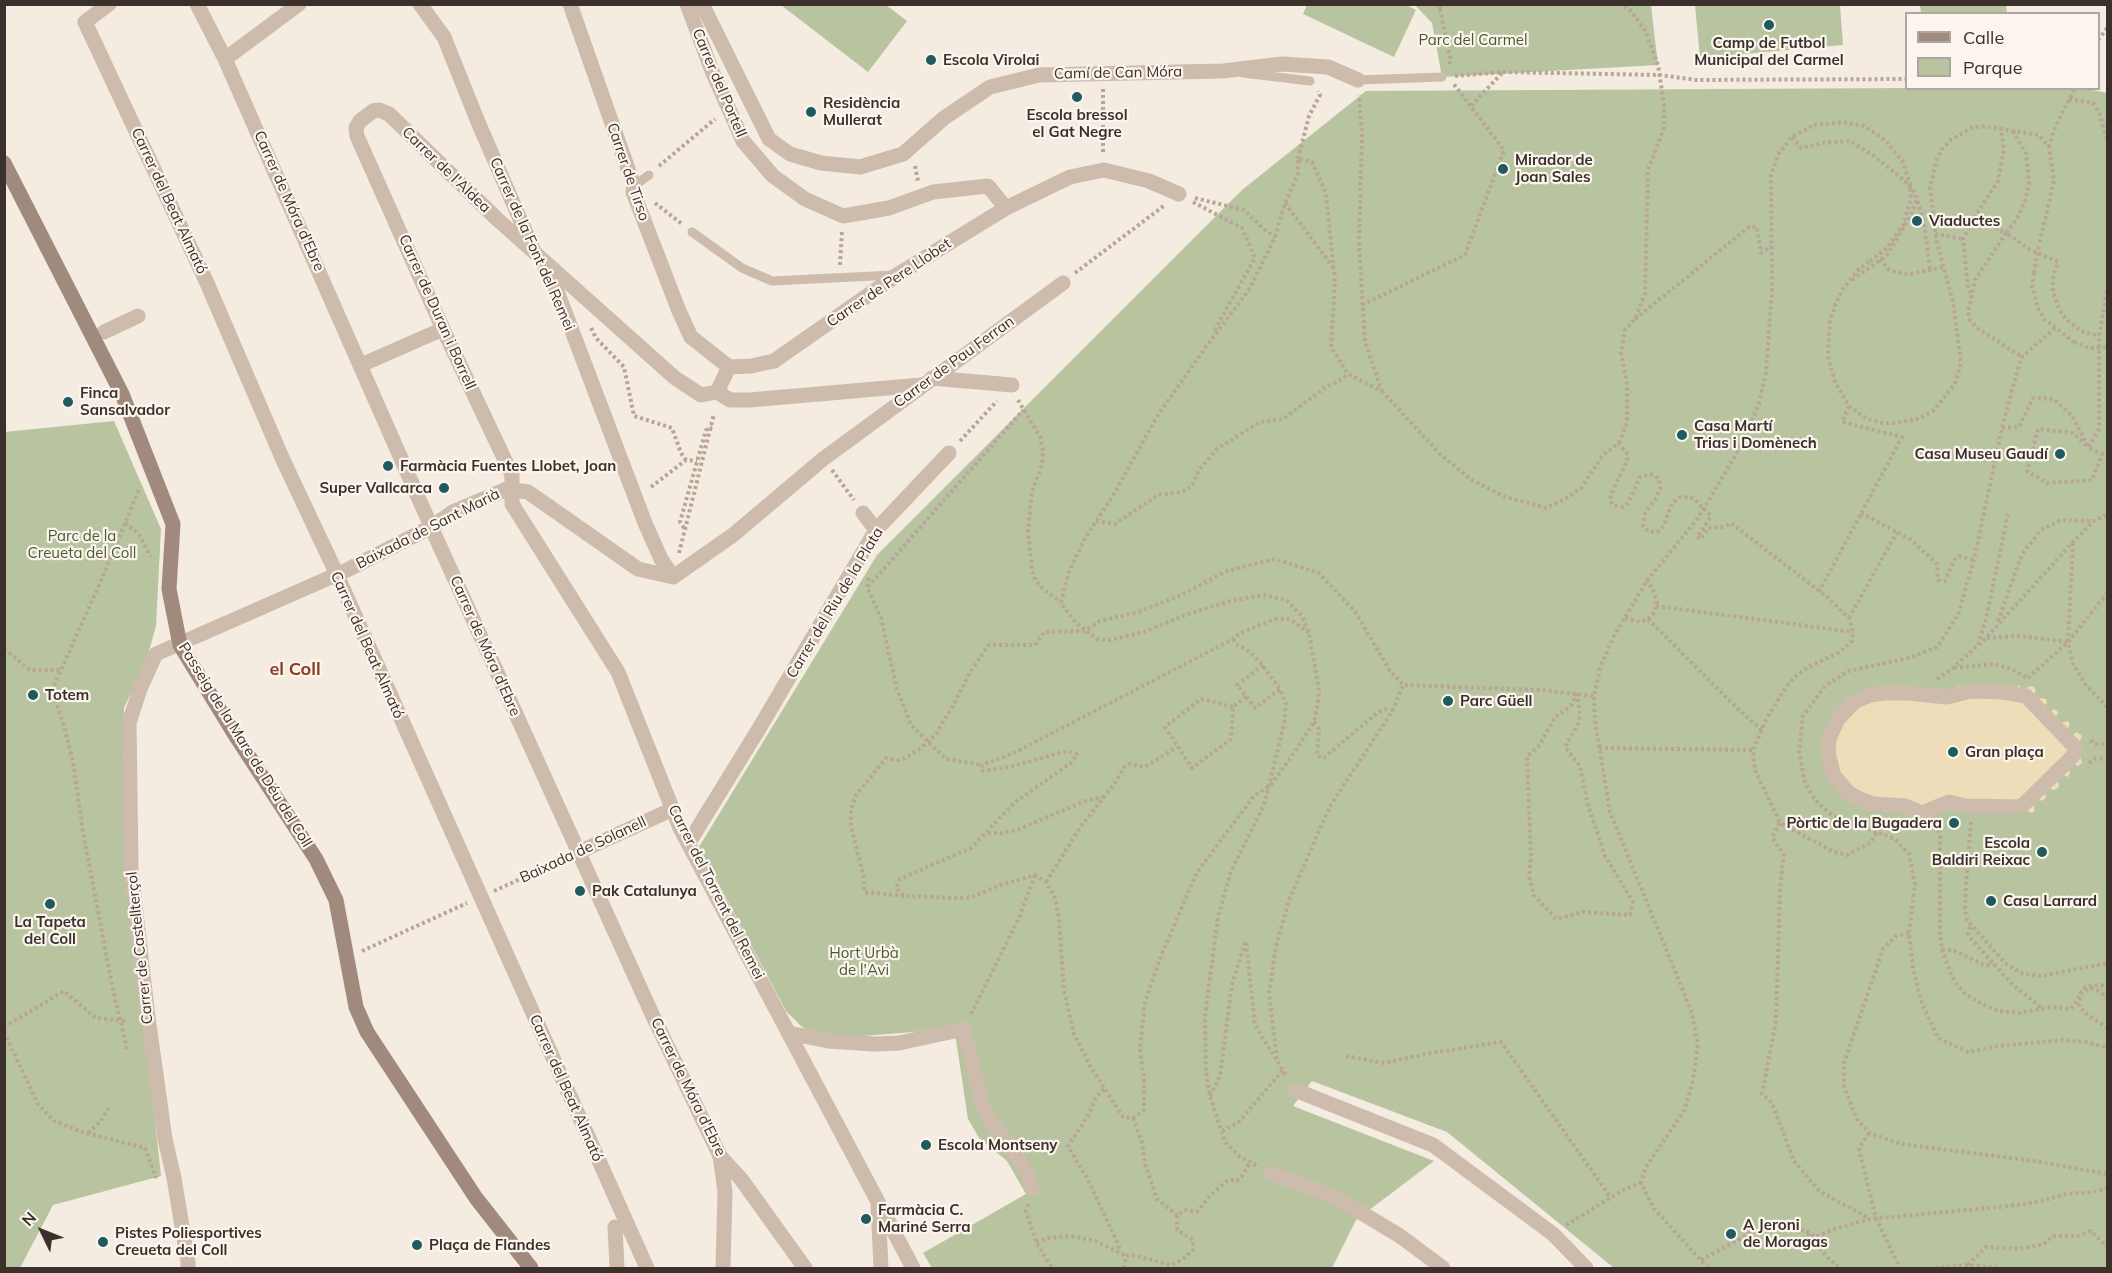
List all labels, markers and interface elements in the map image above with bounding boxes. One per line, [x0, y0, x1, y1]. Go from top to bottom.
legend [1905, 12, 2100, 90]
marker: Camp de Futbol Municipal del Carmel [1762, 18, 1776, 32]
street label: Carrer del Portell [688, 26, 750, 140]
text: Calle [1963, 26, 2004, 49]
park label: Parc del Carmel [1418, 31, 1528, 49]
place label: Camp de Futbol Municipal del Carmel [1694, 34, 1844, 69]
place label: Escola Virolai [943, 51, 1039, 69]
marker: Escola Virolai [924, 53, 938, 67]
text: Parque [1963, 56, 2022, 79]
street label: Camí de Can Móra [1054, 63, 1182, 83]
marker: Escola bressol el Gat Negre [1070, 90, 1084, 104]
place label: Residència Mullerat [823, 94, 900, 129]
marker: Residència Mullerat [804, 105, 818, 119]
place label: Escola bressol el Gat Negre [1026, 106, 1128, 141]
street label: Carrer de Tirso [603, 121, 653, 223]
street label: Carrer de l'Aldea [398, 123, 494, 217]
street label: Carrer del Beat Almató [127, 125, 211, 277]
street label: Carrer de Móra d'Ebre [250, 128, 328, 274]
place label: Mirador de Joan Sales [1515, 151, 1593, 186]
street label: Carrer de la Font del Remei [486, 155, 578, 333]
marker: Mirador de Joan Sales [1496, 162, 1510, 176]
place label: Viaductes [1929, 212, 2000, 230]
marker: Viaductes [1910, 214, 1924, 228]
street label: Carrer de Duran i Borrell [395, 232, 479, 392]
street label: Carrer de Pere Llobet [823, 235, 955, 331]
street label: Carrer de Pau Ferran [890, 312, 1018, 412]
place label: Finca Sansalvador [80, 384, 170, 419]
marker: Finca Sansalvador [61, 395, 75, 409]
place label: Casa Martí Trias i Domènech [1694, 417, 1817, 452]
marker: Casa Martí Trias i Domènech [1675, 428, 1689, 442]
place label: Casa Museu Gaudí [1914, 445, 2048, 463]
marker: Casa Museu Gaudí [2053, 447, 2067, 461]
place label: Farmàcia Fuentes Llobet, Joan [400, 457, 616, 475]
marker: Farmàcia Fuentes Llobet, Joan [381, 459, 395, 473]
place label: Super Vallcarca [319, 479, 432, 497]
marker: Super Vallcarca [437, 481, 451, 495]
street label: Baixada de Sant Marià [353, 485, 503, 573]
street label: Carrer del Riu de la Plata [783, 524, 887, 682]
park label: Parc de la Creueta del Coll [28, 527, 136, 562]
street label: Carrer del Beat Almató [326, 569, 408, 721]
street label: Carrer de Móra d'Ebre [446, 573, 524, 719]
street label: Passeig de la Mare de Déu del Coll [174, 639, 316, 851]
district label: el Coll [269, 659, 321, 681]
place label: Totem [45, 686, 89, 704]
marker: Totem [26, 688, 40, 702]
place label: Parc Güell [1460, 692, 1532, 710]
marker: Parc Güell [1441, 694, 1455, 708]
place label: Gran plaça [1965, 743, 2044, 761]
marker: Gran plaça [1946, 745, 1960, 759]
street label: Carrer del Torrent del Remei [664, 802, 768, 982]
street label: Baixada de Solanell [517, 813, 649, 887]
place label: Pòrtic de la Bugadera [1786, 814, 1942, 832]
marker: Pòrtic de la Bugadera [1947, 816, 1961, 830]
place label: Escola Baldiri Reixac [1932, 834, 2030, 869]
marker: Escola Baldiri Reixac [2035, 845, 2049, 859]
street label: Carrer de Castellterçol [123, 871, 157, 1025]
place label: Pak Catalunya [592, 882, 697, 900]
marker: Pak Catalunya [573, 884, 587, 898]
place label: Casa Larrard [2003, 892, 2097, 910]
marker: Casa Larrard [1984, 894, 1998, 908]
marker: La Tapeta del Coll [43, 897, 57, 911]
place label: La Tapeta del Coll [14, 913, 86, 948]
park label: Hort Urbà de l'Avi [829, 944, 899, 979]
street label: Carrer del Beat Almató [525, 1012, 607, 1164]
street label: Carrer de Móra d'Ebre [647, 1015, 729, 1159]
place label: Escola Montseny [938, 1136, 1057, 1154]
marker: Escola Montseny [919, 1138, 933, 1152]
north arrow [12, 1201, 72, 1261]
place label: Farmàcia C. Mariné Serra [878, 1201, 970, 1236]
text: N [17, 1207, 40, 1230]
marker: Farmàcia C. Mariné Serra [859, 1212, 873, 1226]
place label: A Jeroni de Moragas [1743, 1216, 1828, 1251]
place label: Pistes Poliesportives Creueta del Coll [115, 1224, 262, 1259]
marker: A Jeroni de Moragas [1724, 1227, 1738, 1241]
marker: Pistes Poliesportives Creueta del Coll [96, 1235, 110, 1249]
place label: Plaça de Flandes [429, 1236, 551, 1254]
marker: Plaça de Flandes [410, 1238, 424, 1252]

